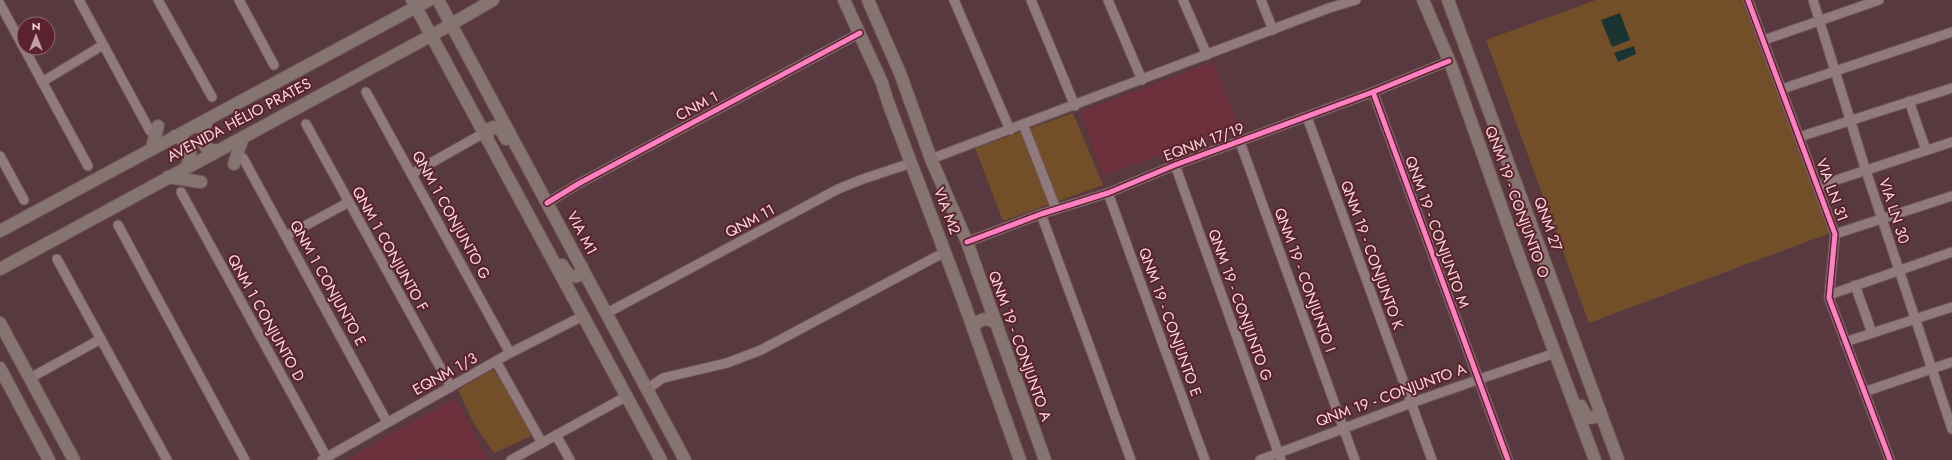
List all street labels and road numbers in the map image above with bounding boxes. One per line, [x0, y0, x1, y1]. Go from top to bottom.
street label: AVENIDA HÉLIO PRATES [163, 73, 315, 167]
street label: CNM 1 [672, 86, 722, 126]
street label: EQNM 17/19 [1160, 117, 1248, 167]
street label: QNM 19 - CONJUNTO O [1479, 123, 1555, 281]
street label: QNM 1 CONJUNTO G [406, 147, 496, 283]
street label: QNM 19 - CONJUNTO M [1399, 153, 1475, 311]
street label: VIA LN 31 [1810, 155, 1854, 225]
street label: VIA LN 30 [1873, 175, 1915, 247]
street label: QNM 19 - CONJUNTO K [1335, 177, 1409, 333]
street label: QNM 1 CONJUNTO F [346, 183, 434, 315]
street label: VIA M2 [928, 184, 966, 238]
street label: QNM 27 [1528, 194, 1568, 254]
street label: QNM 11 [721, 199, 779, 243]
street label: QNM 19 - CONJUNTO I [1269, 205, 1341, 355]
street label: VIA M1 [561, 207, 603, 259]
street label: QNM 1 CONJUNTO E [284, 216, 372, 350]
street label: QNM 19 - CONJUNTO G [1202, 226, 1278, 384]
street label: QNM 19 - CONJUNTO E [1133, 245, 1207, 399]
street label: QNM 1 CONJUNTO D [222, 250, 310, 386]
street label: QNM 19 - CONJUNTO A [983, 268, 1057, 424]
street label: EQNM 1/3 [409, 347, 481, 401]
street label: QNM 19 - CONJUNTO A [1313, 358, 1469, 432]

